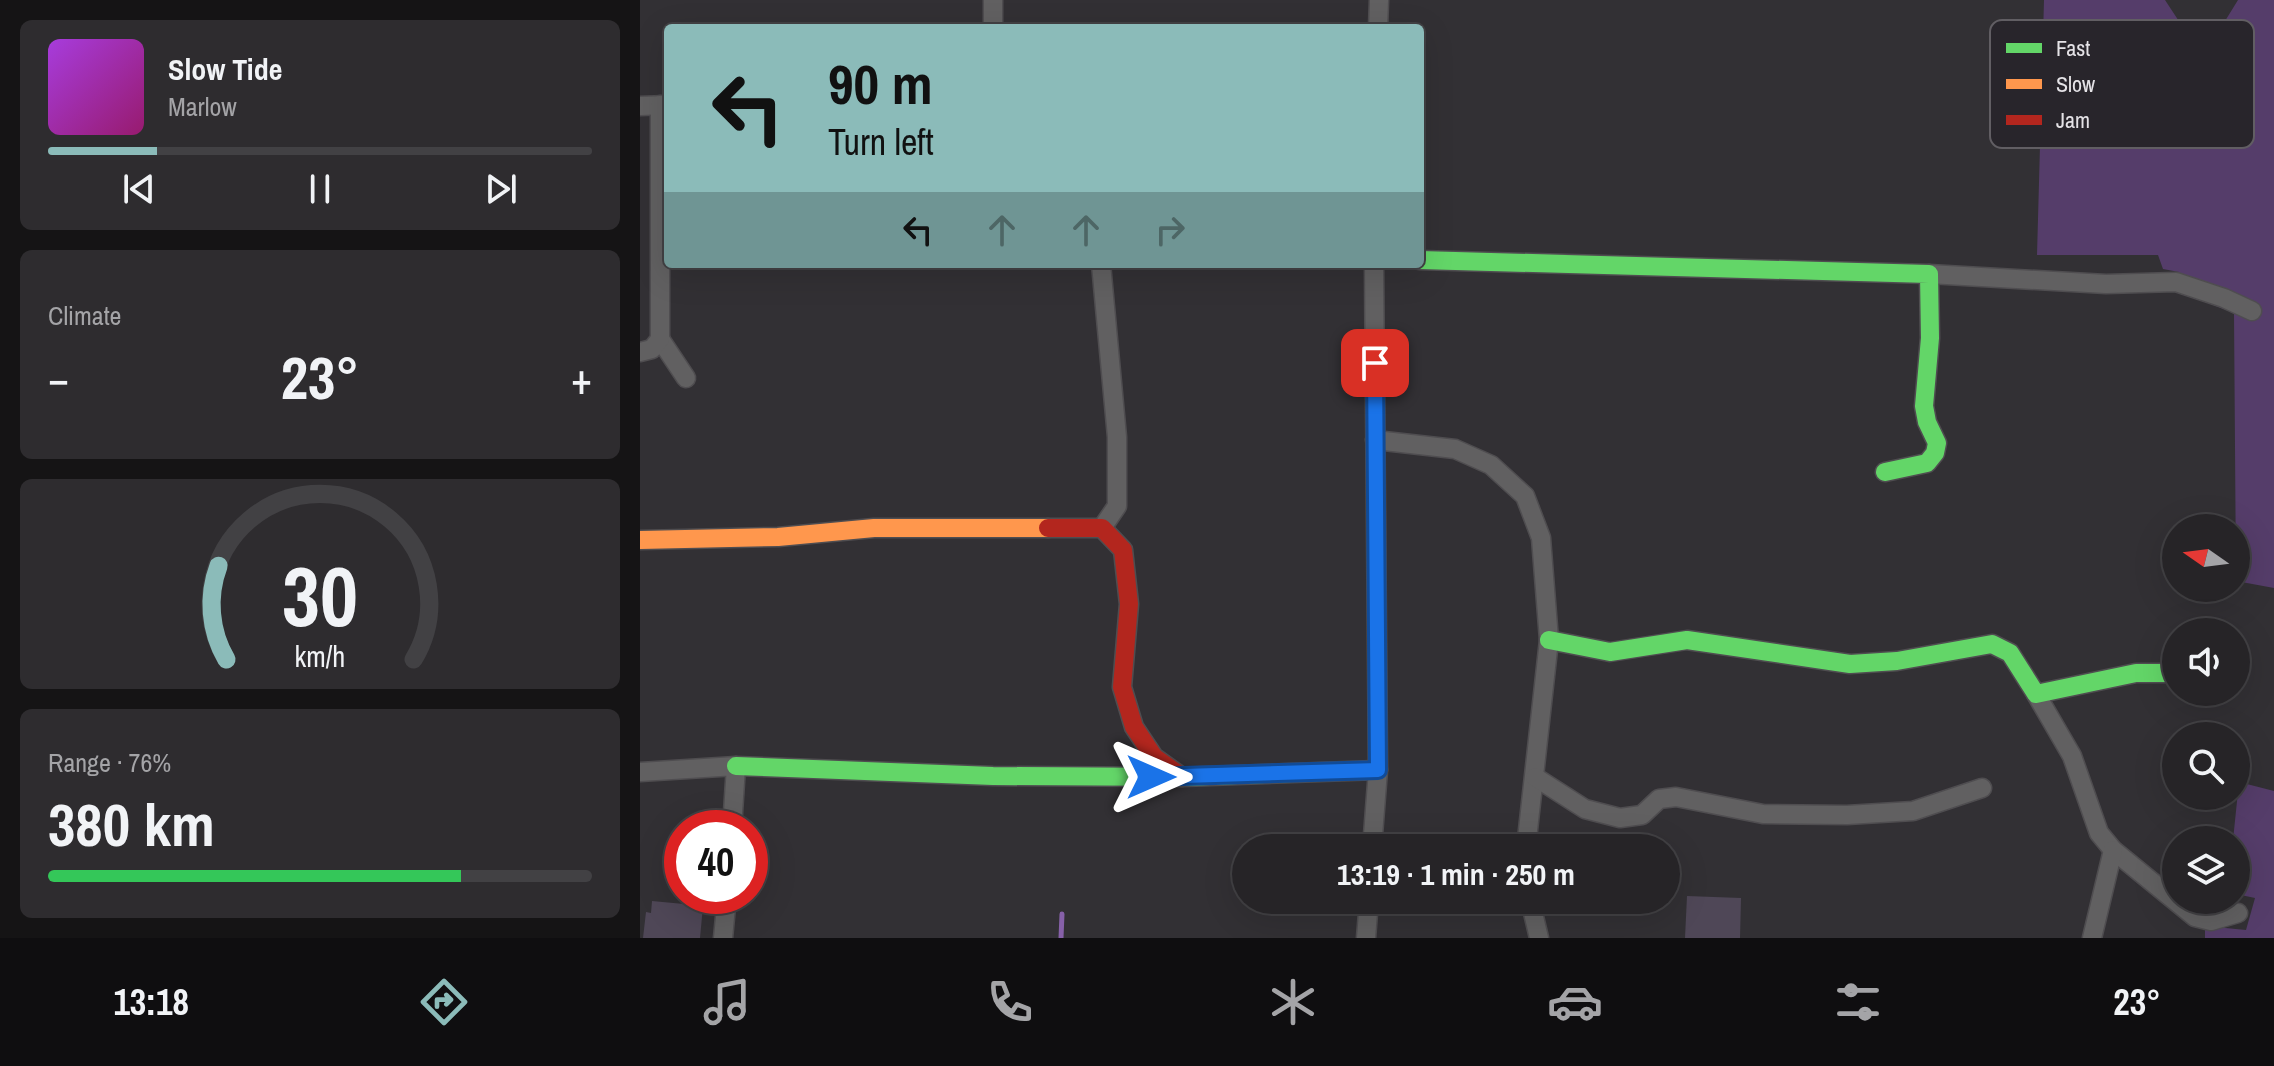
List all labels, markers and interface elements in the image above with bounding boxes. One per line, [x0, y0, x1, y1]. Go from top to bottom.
legend [1990, 20, 2254, 148]
text: Fast [2056, 33, 2090, 63]
text: 90 m [828, 46, 933, 121]
text: Slow Tide [168, 49, 282, 89]
icon: left [696, 56, 800, 160]
text: Slow [2056, 69, 2095, 99]
text: Marlow [168, 89, 237, 124]
text: Jam [2056, 105, 2090, 135]
text: Turn left [828, 118, 934, 166]
icon: previous [117, 167, 161, 211]
icon: pause [298, 167, 342, 211]
icon: next [479, 167, 523, 211]
icon: left [896, 208, 940, 252]
icon: ahead [980, 208, 1024, 252]
icon: ahead [1064, 208, 1108, 252]
icon: right [1148, 208, 1192, 252]
text: Climate [48, 298, 121, 333]
pin [1341, 329, 1409, 397]
text: 23° [281, 337, 359, 418]
icon: arrive [1353, 341, 1397, 385]
text: − [48, 348, 69, 408]
text: + [571, 348, 592, 408]
north arrow [2162, 514, 2250, 602]
map controls [2162, 514, 2250, 914]
text: 30 [282, 539, 358, 651]
button: sound [2162, 618, 2250, 706]
text: km/h [295, 637, 345, 676]
button: search [2162, 722, 2250, 810]
position arrow [1109, 735, 1193, 819]
text: Range · 76% [48, 745, 171, 780]
text: 380 km [48, 784, 215, 865]
speed limit sign: 40 [664, 810, 768, 914]
button: layers [2162, 826, 2250, 914]
text: 13:19 · 1 min · 250 m [1337, 854, 1575, 894]
icon: directions [416, 974, 472, 1030]
icon: music [699, 974, 755, 1030]
icon: phone [982, 974, 1038, 1030]
icon: climate [1265, 974, 1321, 1030]
icon: car [1547, 974, 1603, 1030]
icon: filters [1830, 974, 1886, 1030]
text: 13:18 [113, 978, 189, 1026]
text: 23° [2113, 978, 2161, 1026]

